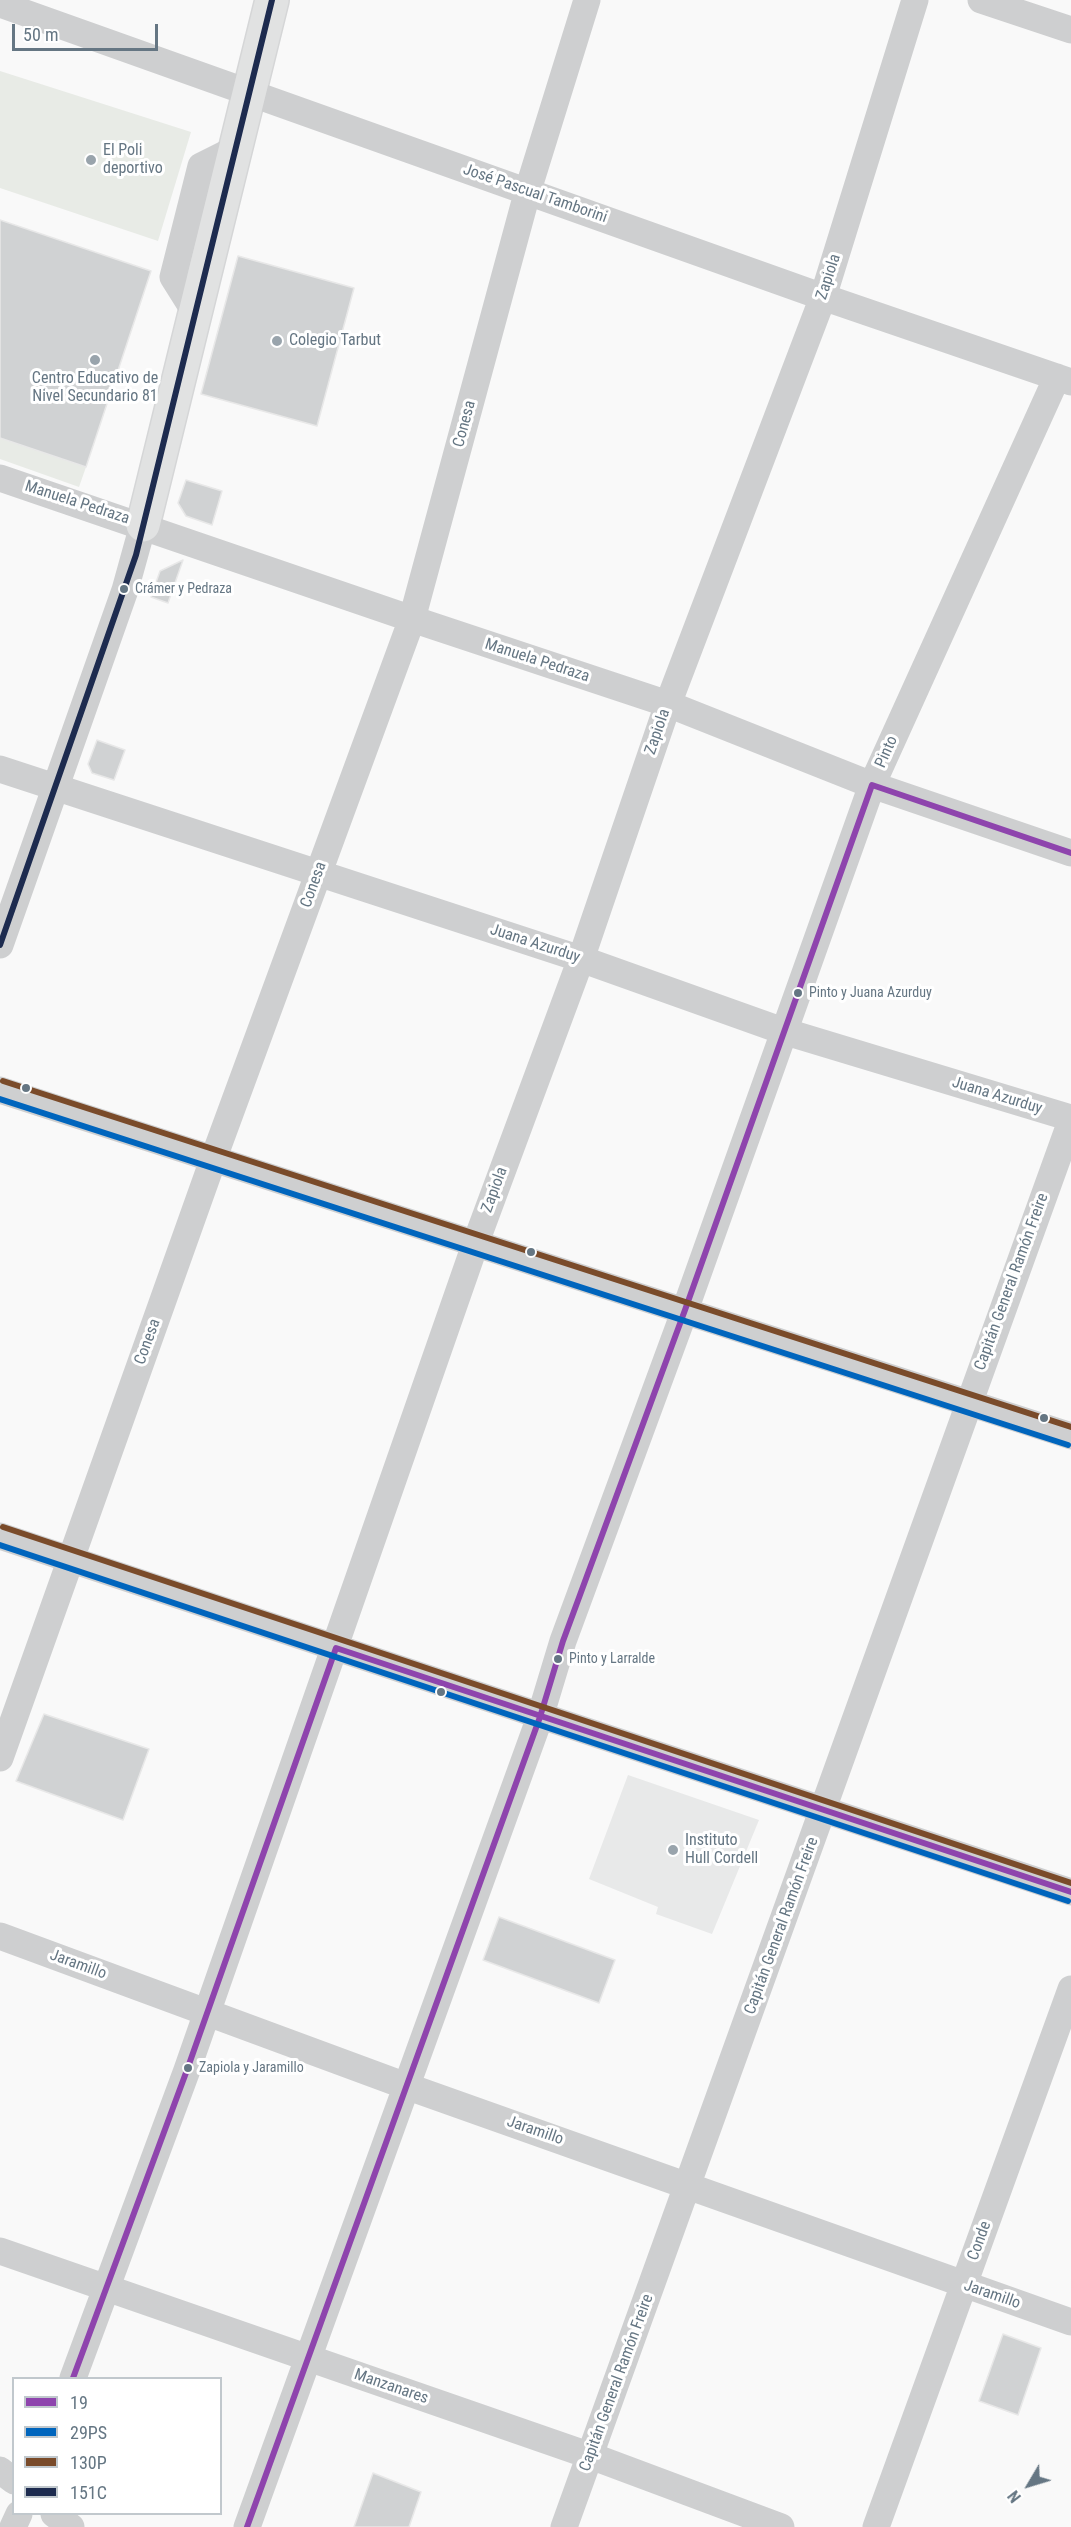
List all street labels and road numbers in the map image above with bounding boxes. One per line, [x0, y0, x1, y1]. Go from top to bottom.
street label: José Pascual Tamborini [460, 160, 610, 228]
street label: Zapiola [813, 252, 845, 302]
street label: Conesa [450, 399, 480, 449]
street label: Manuela Pedraza [22, 477, 132, 529]
street label: Manuela Pedraza [482, 635, 592, 687]
street label: Zapiola [641, 707, 675, 757]
street label: Pinto [872, 733, 902, 771]
street label: Conesa [297, 859, 331, 911]
street label: Juana Azurduy [488, 920, 582, 968]
street label: Juana Azurduy [950, 1073, 1044, 1119]
street label: Zapiola [478, 1165, 512, 1215]
street label: Capitán General Ramón Freire [971, 1191, 1053, 1373]
street label: Conesa [131, 1316, 165, 1368]
street label: Capitán General Ramón Freire [741, 1835, 823, 2017]
street label: Jaramillo [47, 1946, 109, 1984]
street label: Jaramillo [504, 2112, 566, 2150]
street label: Conde [964, 2219, 996, 2263]
street label: Jaramillo [961, 2276, 1023, 2314]
street label: Capitán General Ramón Freire [576, 2292, 658, 2474]
street label: Manzanares [351, 2365, 431, 2409]

